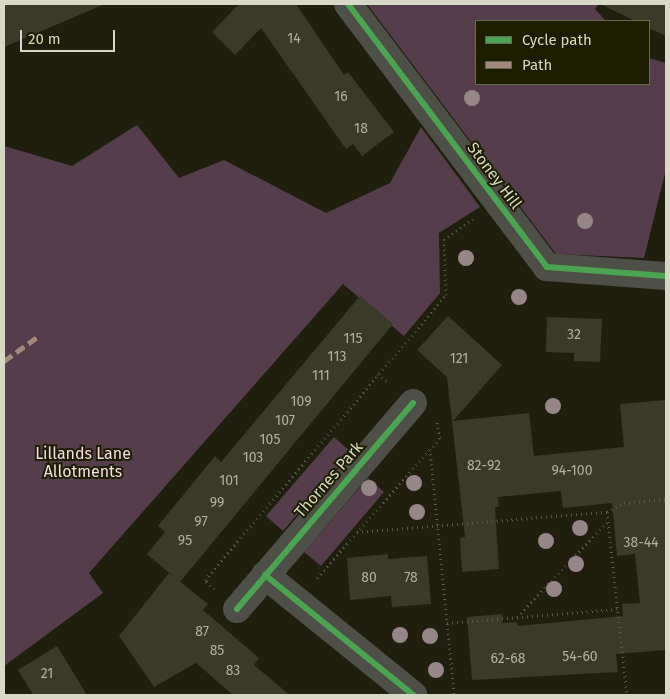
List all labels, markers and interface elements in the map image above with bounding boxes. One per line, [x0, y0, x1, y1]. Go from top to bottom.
scale bar [22, 20, 118, 52]
legend [475, 20, 650, 85]
text: 20 m [28, 30, 61, 48]
house number: 14 [287, 31, 301, 47]
text: Cycle path [522, 31, 592, 49]
text: Path [522, 56, 552, 74]
house number: 16 [334, 89, 348, 105]
house number: 18 [354, 121, 368, 137]
street label: Stoney Hill [463, 139, 525, 213]
house number: 32 [567, 327, 581, 343]
house number: 115 [344, 331, 362, 347]
house number: 113 [328, 349, 346, 365]
house number: 121 [450, 351, 468, 367]
house number: 111 [312, 368, 330, 384]
house number: 109 [290, 394, 312, 410]
house number: 107 [275, 413, 295, 429]
house number: 105 [260, 432, 280, 448]
street label: Thornes Park [291, 438, 367, 522]
park label: Lillands Lane Allotments [35, 444, 131, 482]
house number: 103 [243, 450, 263, 466]
house number: 82-92 [467, 458, 501, 474]
house number: 94-100 [551, 463, 593, 479]
house number: 101 [219, 473, 239, 489]
house number: 99 [210, 495, 224, 511]
house number: 97 [194, 514, 208, 530]
house number: 95 [178, 533, 192, 549]
house number: 38-44 [623, 535, 659, 551]
house number: 80 [361, 570, 377, 586]
house number: 78 [404, 570, 418, 586]
house number: 87 [195, 624, 209, 640]
house number: 85 [210, 643, 224, 659]
house number: 54-60 [562, 649, 598, 665]
house number: 62-68 [490, 651, 526, 667]
house number: 83 [226, 663, 240, 679]
house number: 21 [41, 666, 53, 682]

